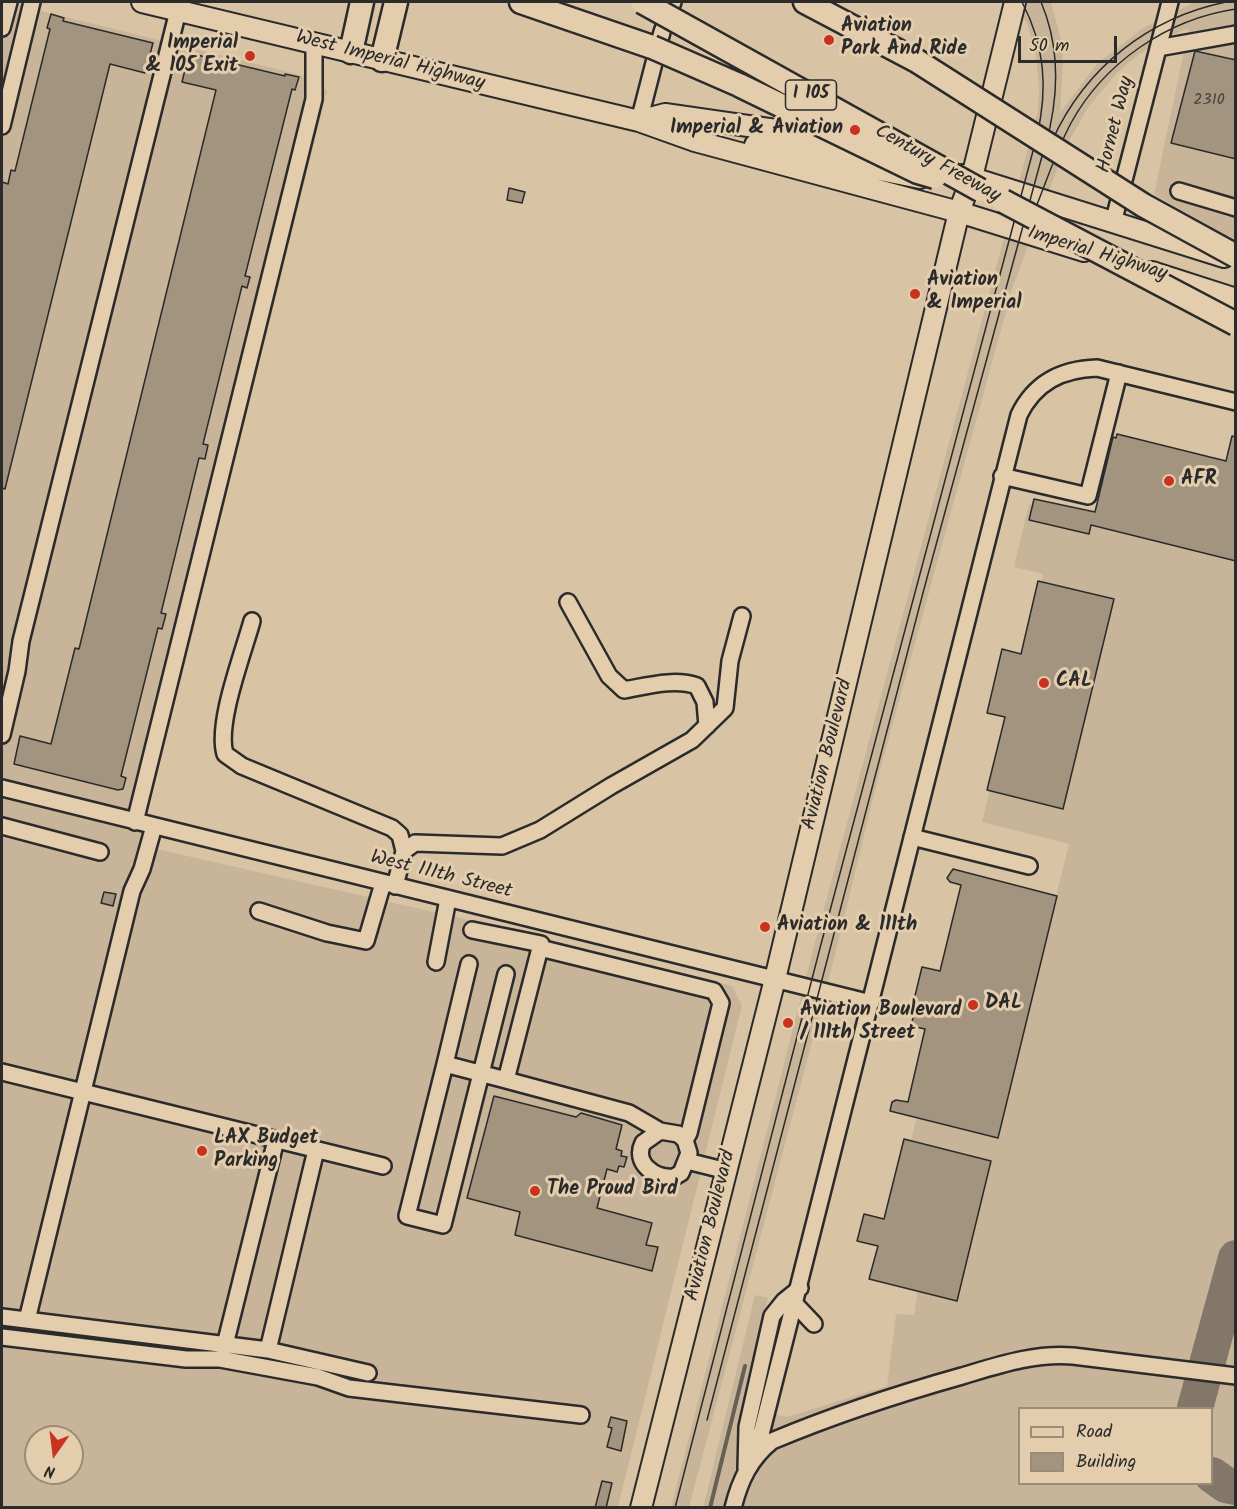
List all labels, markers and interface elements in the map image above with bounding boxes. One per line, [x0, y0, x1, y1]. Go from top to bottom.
place label: Aviation Park And Ride [841, 16, 967, 63]
scale bar [1021, 24, 1120, 62]
street label: West Imperial Highway [293, 27, 487, 97]
text: 50 m [1029, 32, 1069, 61]
place label: Imperial & 105 Exit [146, 33, 238, 80]
marker: Aviation Park And Ride [822, 33, 836, 47]
marker: Imperial & 105 Exit [243, 49, 257, 63]
street label: Hornet Way [1093, 74, 1141, 176]
road number: I 105 [786, 80, 836, 110]
house number: 2310 [1193, 91, 1225, 111]
place label: Imperial & Aviation [670, 118, 843, 142]
street label: Century Freeway [870, 120, 1004, 210]
marker: Imperial & Aviation [848, 123, 862, 137]
street label: Imperial Highway [1024, 222, 1170, 288]
place label: Aviation & Imperial [927, 270, 1021, 317]
marker: Aviation & Imperial [908, 287, 922, 301]
place label: AFR [1181, 469, 1216, 493]
marker: AFR [1162, 474, 1176, 488]
place label: CAL [1056, 671, 1092, 695]
marker: CAL [1037, 676, 1051, 690]
street label: Aviation Boulevard [799, 677, 859, 833]
street label: West 111th Street [368, 847, 514, 905]
place label: Aviation & 111th [777, 915, 917, 939]
marker: Aviation & 111th [758, 920, 772, 934]
place label: DAL [985, 993, 1022, 1017]
marker: DAL [966, 998, 980, 1012]
place label: Aviation Boulevard / 111th Street [800, 1000, 962, 1047]
marker: Aviation Boulevard / 111th Street [781, 1016, 795, 1030]
place label: LAX Budget Parking [214, 1128, 318, 1175]
marker: LAX Budget Parking [195, 1144, 209, 1158]
street label: Aviation Boulevard [682, 1148, 742, 1304]
place label: The Proud Bird [547, 1179, 678, 1203]
marker: The Proud Bird [528, 1184, 542, 1198]
legend [1018, 1407, 1213, 1485]
text: Road [1076, 1418, 1112, 1447]
north arrow [24, 1425, 84, 1485]
text: Building [1076, 1448, 1136, 1477]
text: N [42, 1458, 58, 1484]

